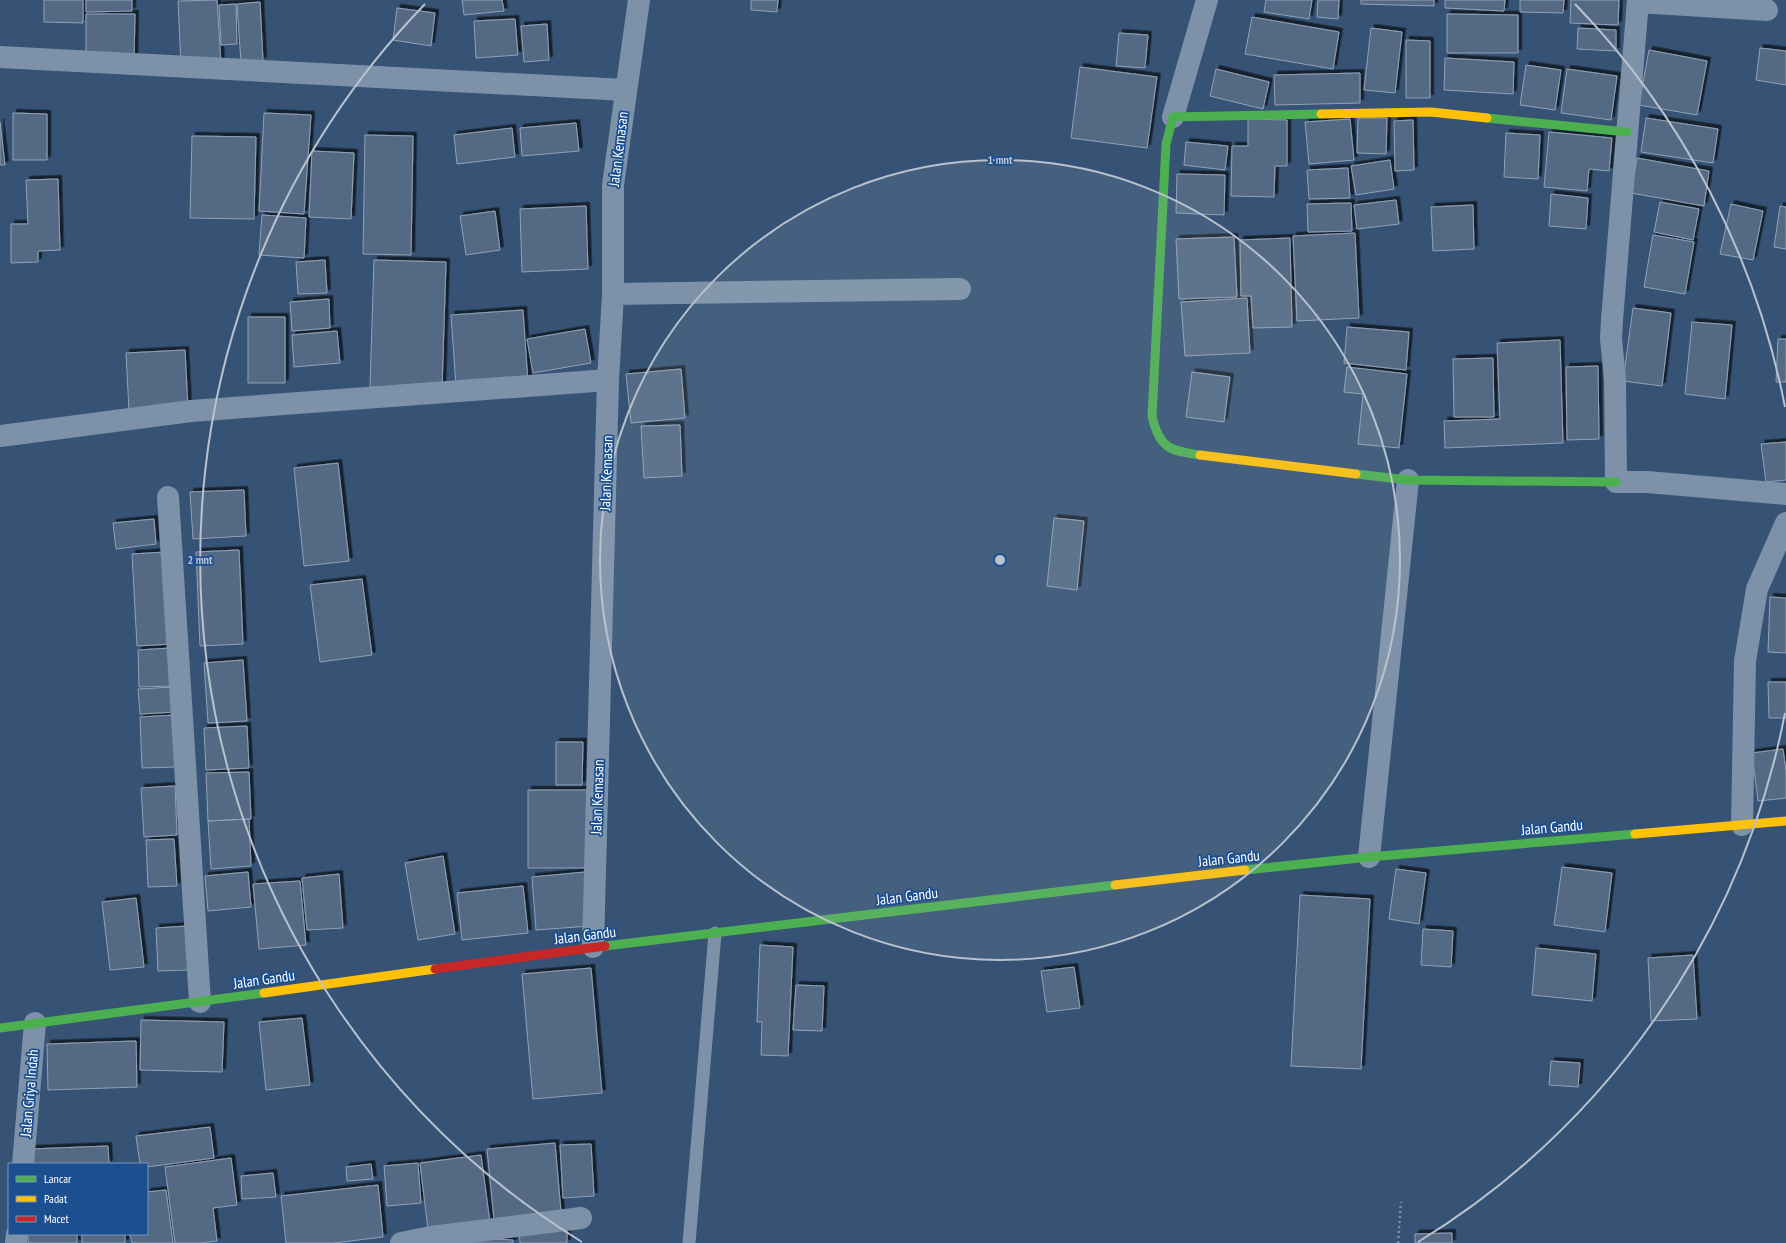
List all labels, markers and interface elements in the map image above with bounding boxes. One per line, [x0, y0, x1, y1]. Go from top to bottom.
street label: Jalan Kemasan [604, 110, 632, 189]
text: 1 mnt [987, 152, 1013, 167]
street label: Jalan Kemasan [595, 435, 617, 512]
text: 2 mnt [187, 552, 213, 567]
centre of rings [993, 553, 1007, 567]
street label: Jalan Kemasan [586, 759, 608, 836]
street label: Jalan Gandu [1519, 815, 1584, 839]
street label: Jalan Gandu [1196, 845, 1261, 871]
street label: Jalan Gandu [874, 883, 939, 909]
street label: Jalan Gandu [552, 922, 617, 948]
street label: Jalan Gandu [231, 965, 296, 993]
street label: Jalan Griya Indah [16, 1049, 42, 1138]
legend [8, 1163, 148, 1235]
text: Lancar [44, 1171, 72, 1186]
text: Padat [44, 1191, 68, 1206]
text: Macet [44, 1211, 69, 1226]

